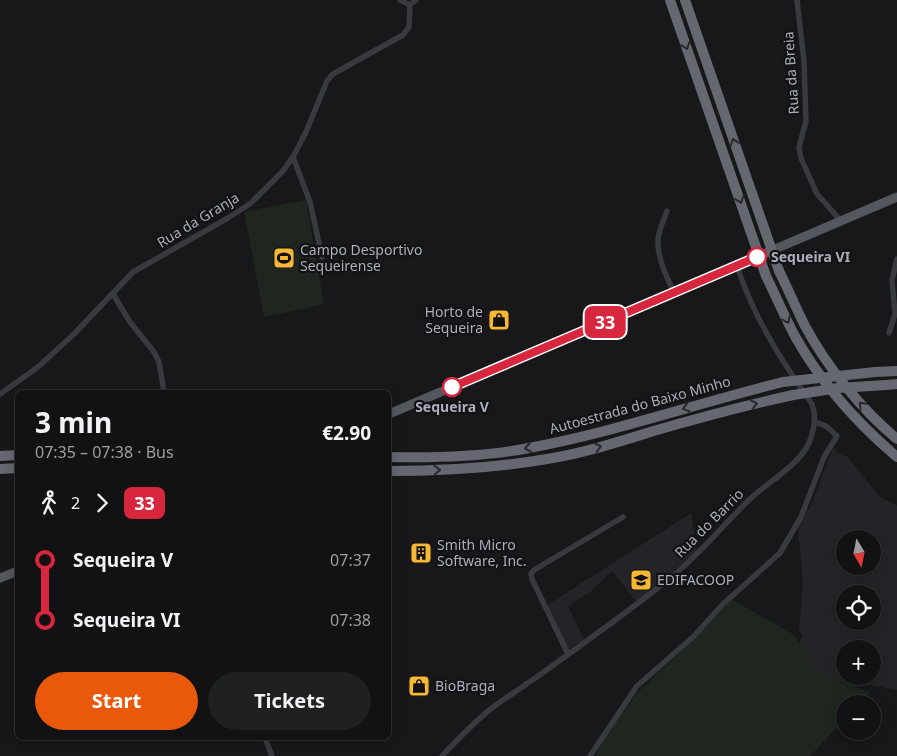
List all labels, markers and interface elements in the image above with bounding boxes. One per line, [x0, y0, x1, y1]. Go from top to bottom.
street label: Rua da Breia [778, 31, 803, 115]
one-way arrow [681, 41, 691, 50]
one-way arrow [730, 138, 740, 147]
street label: Rua da Granja [153, 188, 242, 252]
one-way arrow [734, 195, 744, 203]
place label: Campo Desportivo Sequeirense [300, 240, 422, 275]
sports icon: Campo Desportivo Sequeirense [272, 246, 296, 270]
marker: Sequeira VI [747, 247, 767, 267]
place label: Sequeira VI [771, 247, 850, 266]
place label: Horto de Sequeira [425, 302, 483, 337]
line badge: 33 [582, 306, 628, 338]
shop icon: Horto de Sequeira [487, 308, 511, 332]
text: 33 [595, 310, 615, 334]
one-way arrow [781, 315, 792, 324]
street label: Autoestrada do Baixo Minho [547, 371, 733, 438]
marker: Sequeira V [442, 377, 462, 397]
place label: Sequeira V [415, 397, 490, 416]
one-way arrow [750, 399, 759, 410]
one-way arrow [859, 402, 868, 411]
text: 3 min [35, 403, 112, 441]
one-way arrow [682, 403, 690, 413]
text: €2.90 [322, 420, 371, 446]
text: 07:35 – 07:38 · Bus [35, 441, 174, 463]
one-way arrow [524, 442, 532, 452]
one-way arrow [593, 442, 602, 453]
one-way arrow [434, 465, 442, 476]
street label: Rua do Barrio [670, 484, 747, 561]
icon: walk [35, 489, 63, 517]
icon: forward [88, 489, 116, 517]
text: 33 [134, 491, 155, 515]
text: 2 [71, 492, 80, 514]
north arrow [836, 530, 881, 575]
map controls [836, 530, 881, 740]
place label: Smith Micro Software, Inc. [437, 535, 527, 570]
building icon: Smith Micro Software, Inc. [409, 541, 433, 565]
text: Sequeira V [73, 547, 173, 573]
text: 07:37 [330, 549, 371, 571]
school or university icon: EDIFACOOP [629, 568, 653, 592]
place label: EDIFACOOP [657, 570, 734, 589]
button: locate [836, 585, 881, 630]
text: Sequeira VI [73, 607, 180, 633]
text: 07:38 [330, 609, 371, 631]
button: + [836, 640, 881, 685]
button: Start [35, 672, 198, 730]
button: Tickets [208, 672, 371, 730]
shop icon: BioBraga [407, 674, 431, 698]
place label: BioBraga [435, 676, 495, 695]
button: − [836, 695, 881, 740]

